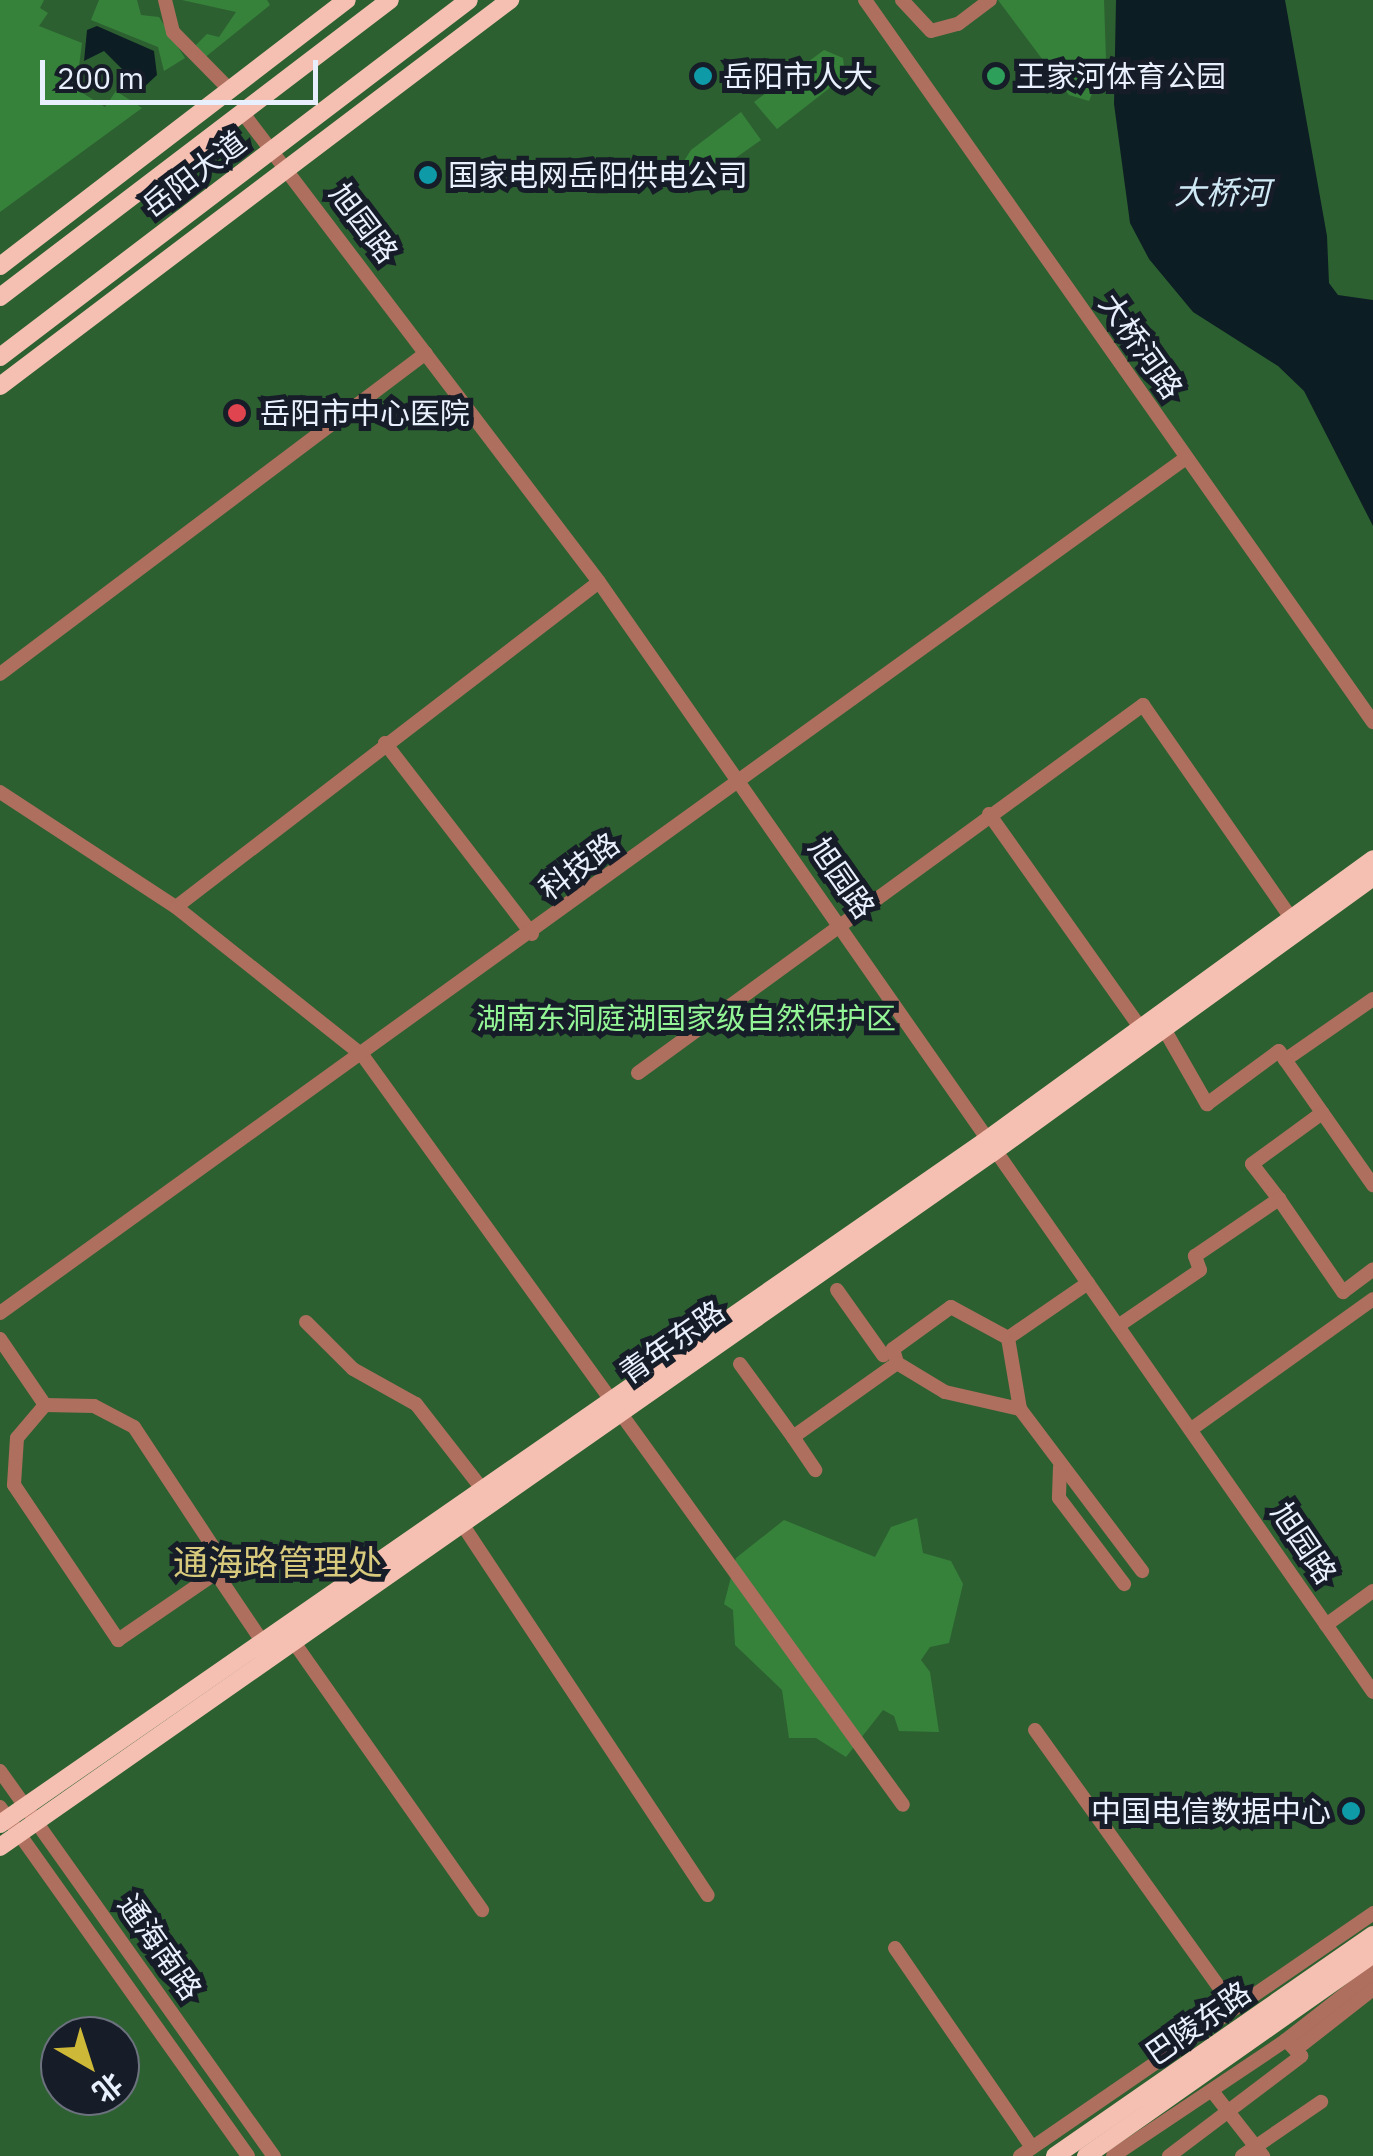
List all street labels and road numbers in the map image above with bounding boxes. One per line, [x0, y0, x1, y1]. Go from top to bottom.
street label: 岳阳大道 [135, 124, 253, 224]
street label: 旭园路 [323, 176, 405, 270]
street label: 大桥河路 [1092, 287, 1190, 405]
street label: 科技路 [532, 825, 626, 907]
street label: 旭园路 [801, 831, 883, 925]
street label: 青年东路 [613, 1293, 731, 1391]
street label: 旭园路 [1264, 1496, 1344, 1590]
street label: 通海南路 [111, 1888, 209, 2006]
street label: 巴陵东路 [1139, 1974, 1257, 2072]

